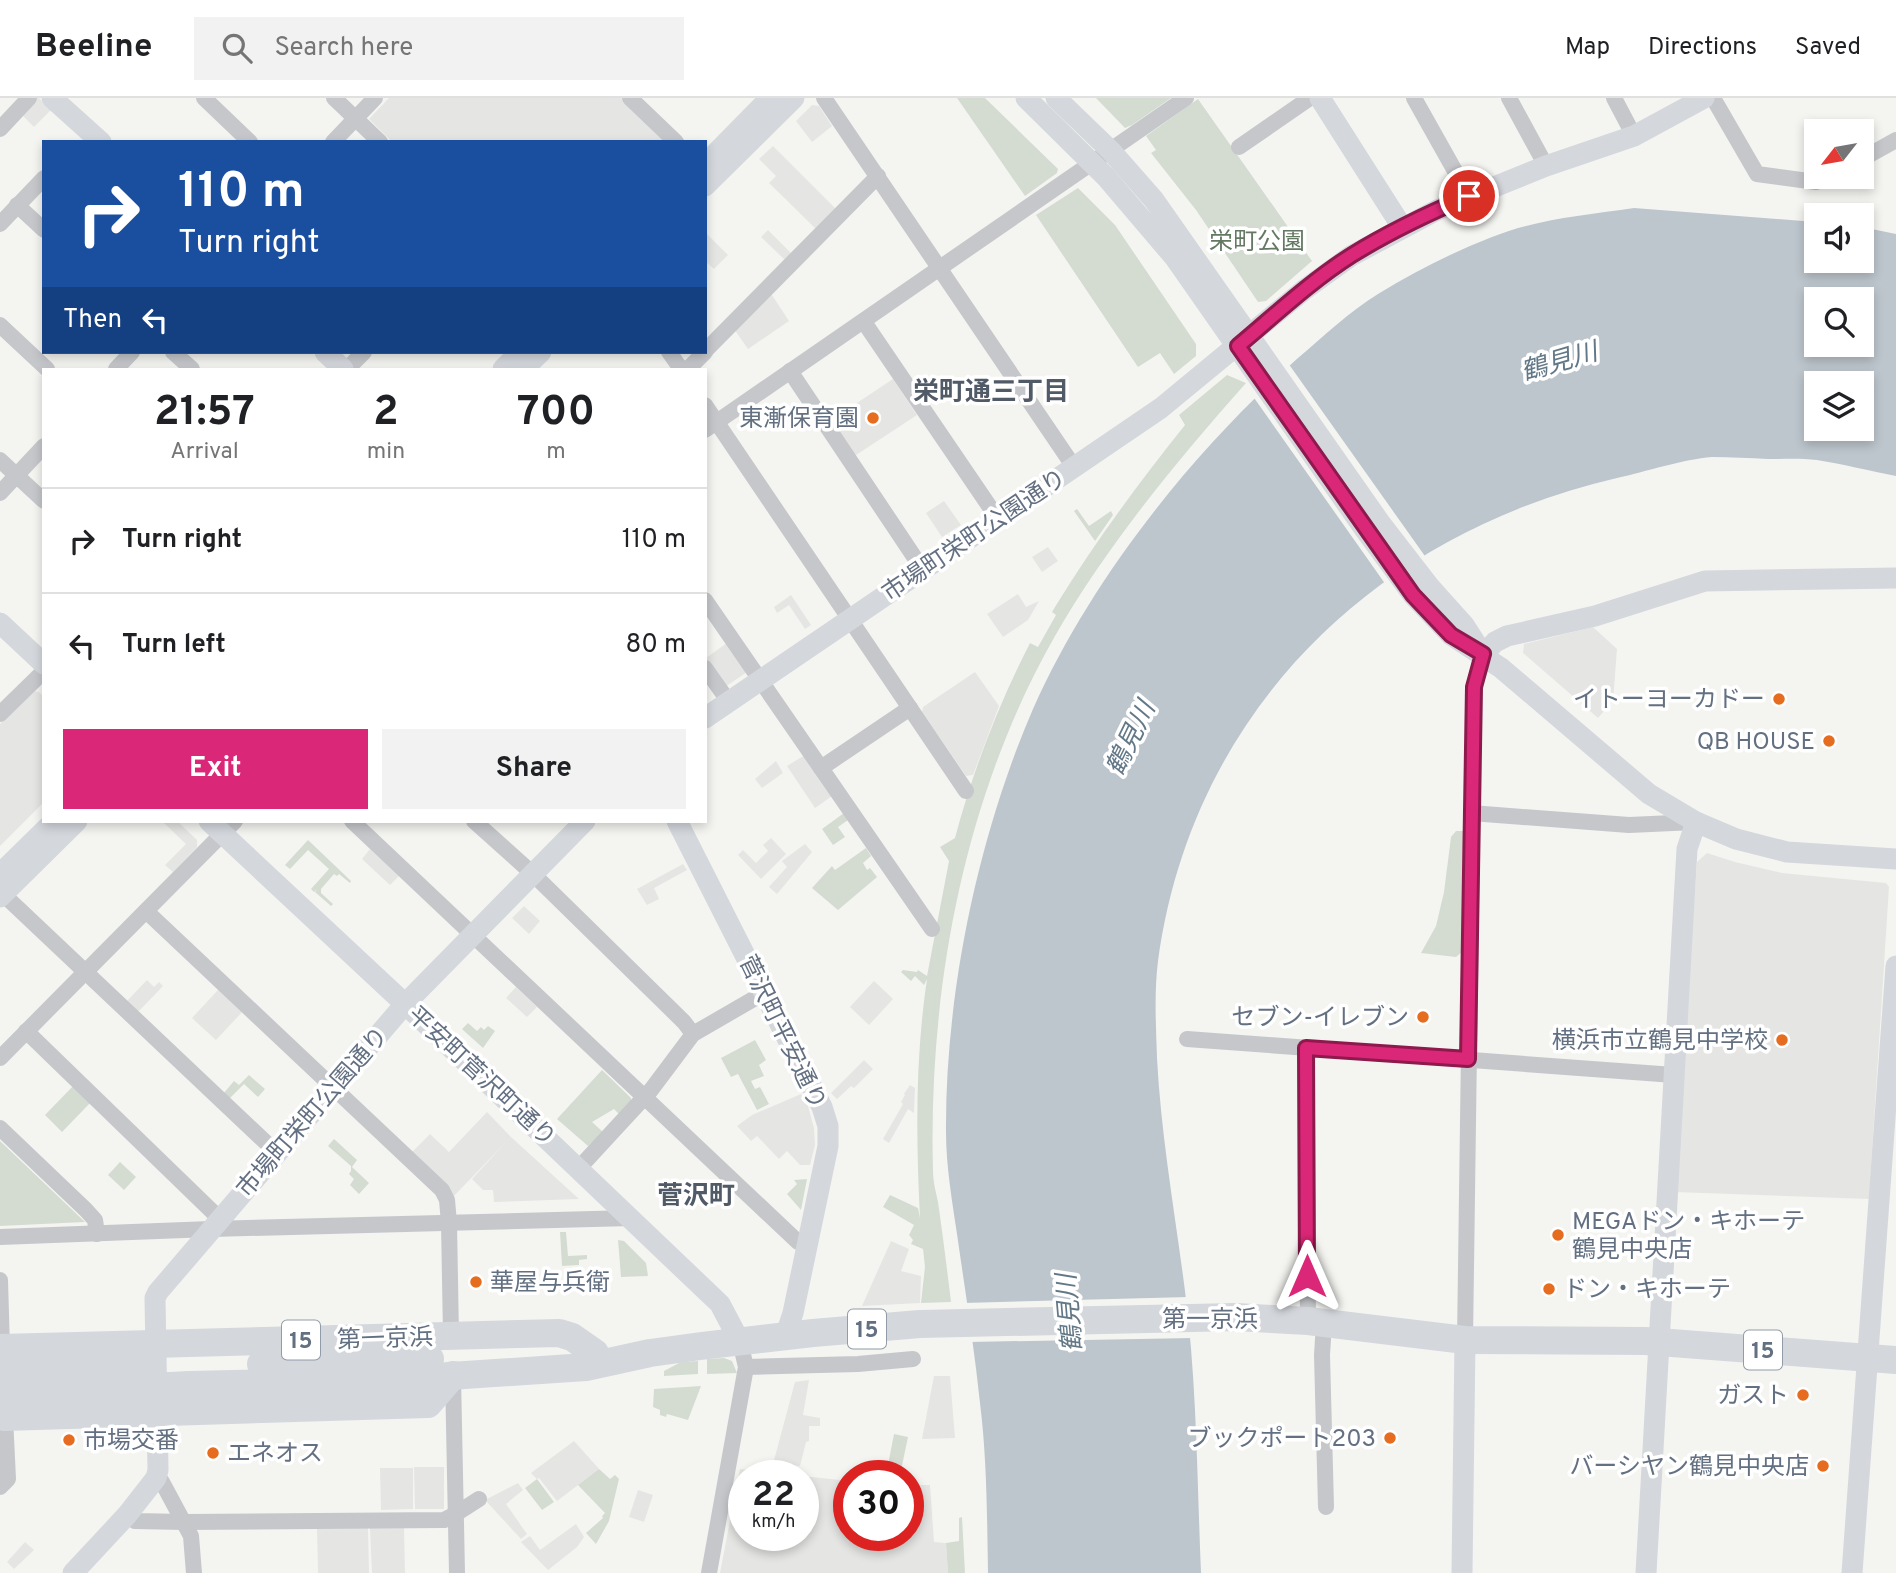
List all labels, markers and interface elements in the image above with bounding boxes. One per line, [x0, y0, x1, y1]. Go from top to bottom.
search box [194, 17, 684, 80]
text: Beeline [35, 27, 152, 69]
icon: search [218, 29, 256, 67]
text: Search here [274, 32, 413, 65]
text: Map [1565, 33, 1610, 63]
text: Directions [1648, 33, 1757, 63]
text: Saved [1795, 33, 1861, 63]
north arrow [1804, 119, 1874, 189]
map controls [1804, 119, 1874, 441]
text: 110 m [178, 163, 305, 225]
pin [1439, 166, 1499, 226]
icon: right [63, 168, 154, 259]
icon: arrive [1450, 177, 1488, 215]
button: sound [1804, 203, 1874, 273]
text: Turn right [178, 224, 320, 264]
park label: 栄町公園 [1209, 228, 1305, 258]
button: search [1804, 287, 1874, 357]
icon: left [136, 301, 174, 339]
text: Then [63, 304, 122, 337]
water label: 鶴見川 [1518, 336, 1605, 390]
button: layers [1804, 371, 1874, 441]
district label: 栄町通三丁目 [913, 377, 1069, 410]
text: 21:57 [154, 387, 255, 440]
text: 2 [373, 387, 399, 440]
text: 700 [517, 387, 595, 440]
place label: 東漸保育園 [739, 405, 859, 435]
marker: 東漸保育園 [865, 410, 881, 426]
text: Arrival [170, 438, 239, 467]
text: min [367, 438, 405, 467]
text: m [546, 438, 566, 467]
street label: 市場町栄町公園通り [877, 464, 1073, 609]
icon: right [63, 522, 101, 560]
text: Turn right [122, 524, 242, 557]
text: 110 m [622, 524, 686, 557]
icon: left [63, 627, 101, 665]
text: Turn left [122, 629, 226, 662]
text: 80 m [626, 629, 686, 662]
place label: イトーヨーカドー [1573, 686, 1765, 716]
marker: イトーヨーカドー [1771, 691, 1787, 707]
water label: 鶴見川 [1100, 694, 1165, 781]
place label: QB HOUSE [1697, 728, 1815, 758]
button: Exit [63, 729, 368, 809]
button: Share [382, 729, 686, 809]
marker: QB HOUSE [1821, 733, 1837, 749]
street label: 菅沢町平安通り [731, 951, 832, 1115]
street label: 平安町菅沢町通り [400, 1001, 561, 1154]
place label: セブン-イレブン [1231, 1004, 1409, 1034]
marker: セブン-イレブン [1415, 1009, 1431, 1025]
street label: 市場町栄町公園通り [231, 1022, 396, 1205]
place label: 横浜市立鶴見中学校 [1552, 1027, 1768, 1057]
marker: 横浜市立鶴見中学校 [1774, 1032, 1790, 1048]
district label: 菅沢町 [657, 1181, 735, 1214]
place label: MEGAドン・キホーテ 鶴見中央店 [1572, 1208, 1805, 1266]
marker: MEGAドン・キホーテ 鶴見中央店 [1550, 1227, 1566, 1243]
position arrow [1270, 1239, 1344, 1313]
place label: 華屋与兵衛 [490, 1269, 610, 1299]
water label: 鶴見川 [1051, 1270, 1091, 1353]
marker: 華屋与兵衛 [468, 1274, 484, 1290]
place label: ドン・キホーテ [1563, 1276, 1731, 1306]
marker: ドン・キホーテ [1541, 1281, 1557, 1297]
street label: 第一京浜 [1162, 1306, 1258, 1336]
road number: 15 [848, 1310, 886, 1348]
road number: 15 [282, 1320, 320, 1359]
street label: 第一京浜 [337, 1323, 434, 1357]
road number: 15 [1744, 1330, 1782, 1370]
place label: ガスト [1717, 1382, 1789, 1412]
marker: ガスト [1795, 1387, 1811, 1403]
place label: ブックポート203 [1187, 1425, 1376, 1455]
place label: 市場交番 [83, 1427, 179, 1457]
marker: ブックポート203 [1382, 1430, 1398, 1446]
marker: 市場交番 [61, 1432, 77, 1448]
place label: エネオス [227, 1440, 323, 1470]
marker: エネオス [205, 1445, 221, 1461]
place label: バーシヤン鶴見中央店 [1569, 1453, 1809, 1483]
marker: バーシヤン鶴見中央店 [1815, 1458, 1831, 1474]
speed limit sign: 30 [833, 1460, 924, 1551]
text: 22 [752, 1474, 795, 1518]
text: km/h [752, 1511, 795, 1534]

